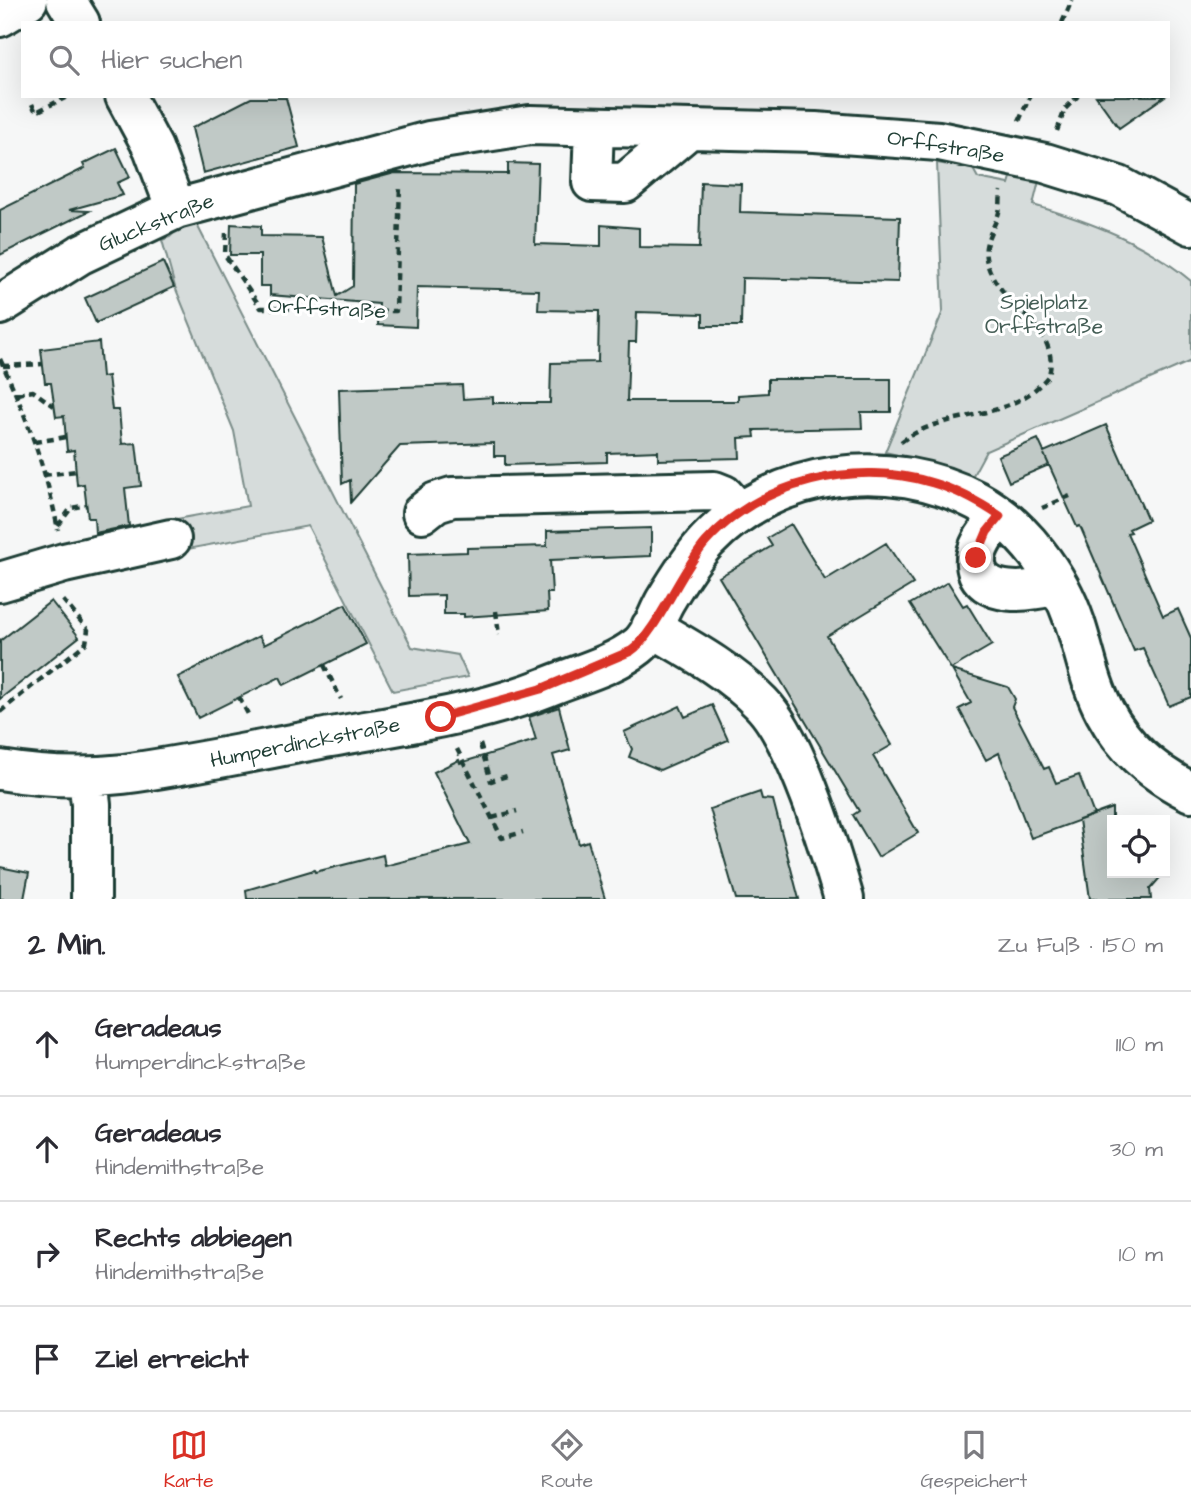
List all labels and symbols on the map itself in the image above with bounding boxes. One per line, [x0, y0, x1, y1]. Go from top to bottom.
street label: Orffstraße [885, 123, 1007, 170]
street label: Gluckstraße [94, 186, 218, 259]
park label: Spielplatz Orffstraße [985, 288, 1103, 341]
street label: Orffstraße [267, 291, 387, 326]
route end [960, 542, 991, 573]
route start [425, 701, 456, 732]
street label: Humperdinckstraße [208, 710, 403, 776]

